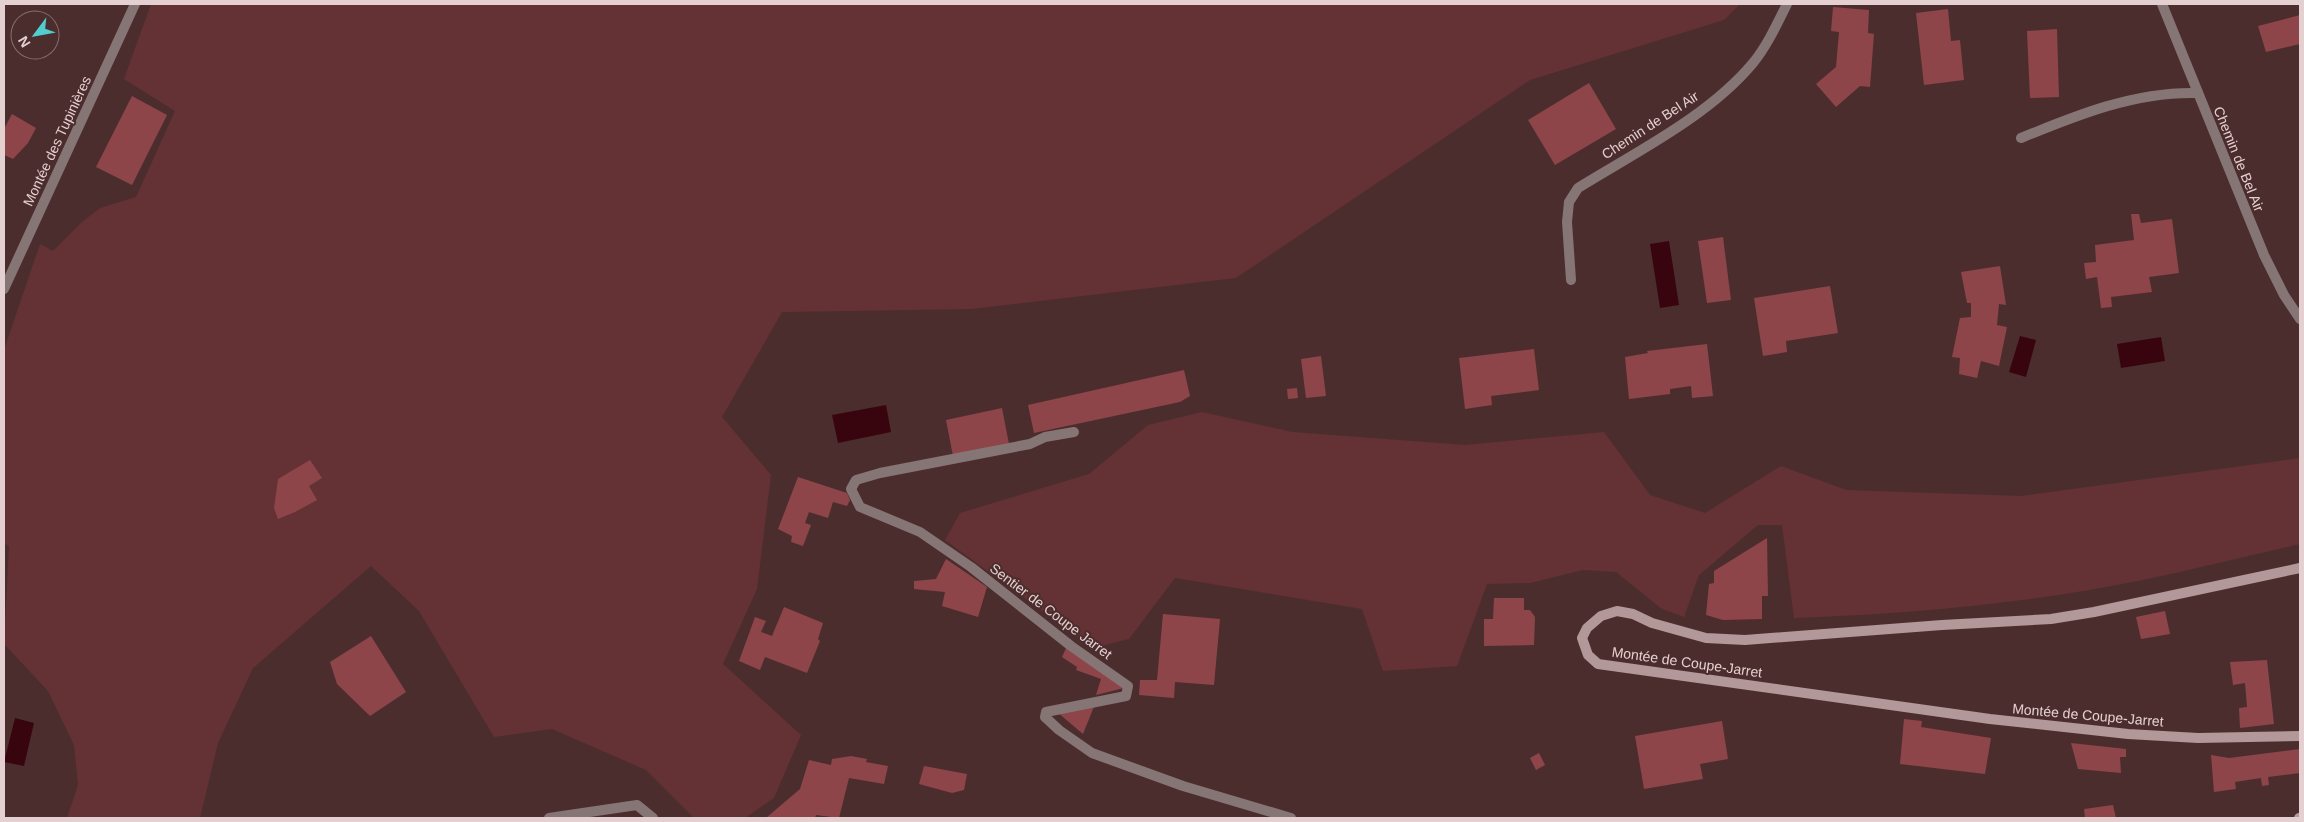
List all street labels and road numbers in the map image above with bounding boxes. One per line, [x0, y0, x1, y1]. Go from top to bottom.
street label: Montée des Tupinières [20, 73, 94, 209]
street label: Chemin de Bel Air [1599, 88, 1702, 162]
street label: Chemin de Bel Air [2211, 104, 2268, 214]
street label: Sentier de Coupe Jarret [987, 560, 1115, 662]
street label: Montée de Coupe-Jarret [1611, 644, 1763, 680]
street label: Montée de Coupe-Jarret [2012, 700, 2164, 730]

